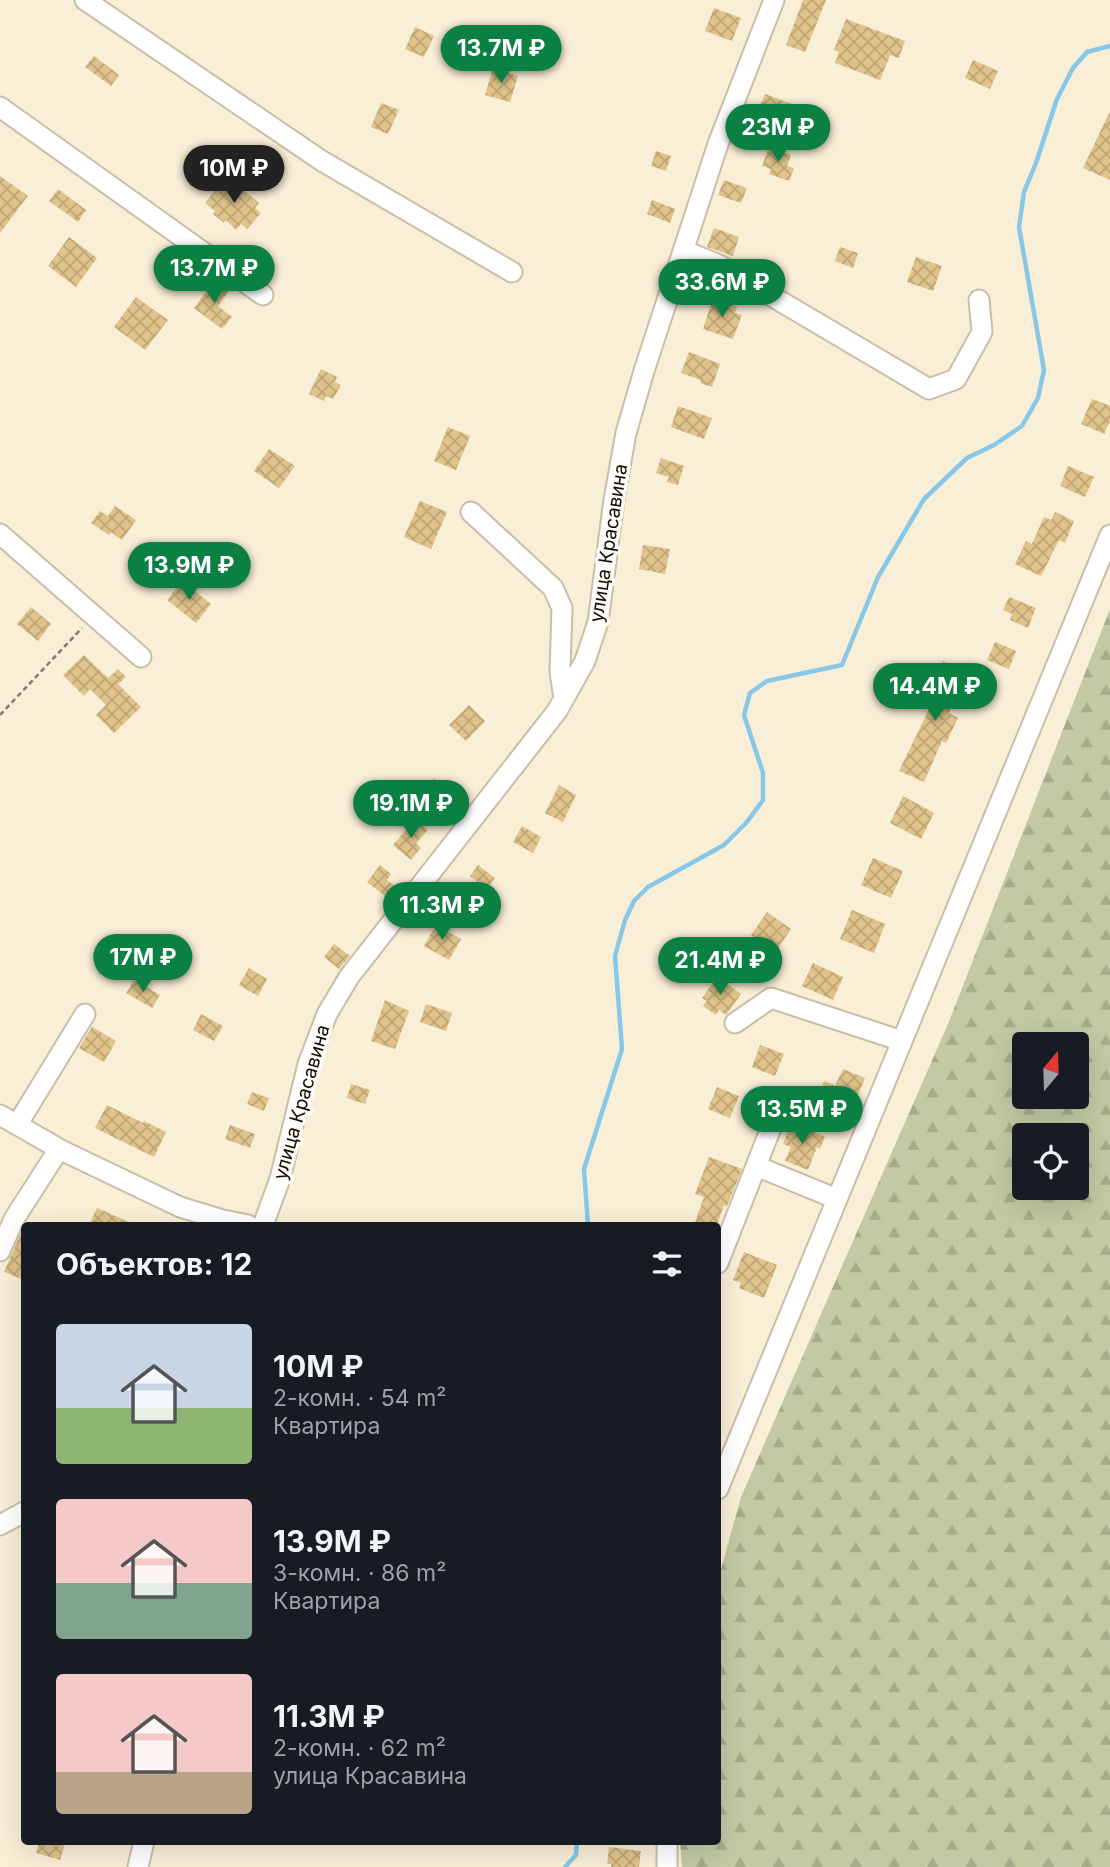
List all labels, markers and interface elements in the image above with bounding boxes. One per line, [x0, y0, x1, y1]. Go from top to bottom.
pin: 13.7M ₽ [436, 25, 566, 85]
text: 13.7M ₽ [457, 34, 545, 62]
pin: 23M ₽ [729, 104, 827, 164]
text: 23M ₽ [741, 113, 815, 141]
pin: 10M ₽ [185, 146, 283, 205]
text: 10M ₽ [199, 154, 269, 182]
pin: 13.7M ₽ [149, 246, 279, 305]
text: 13.7M ₽ [170, 254, 258, 282]
pin: 33.6M ₽ [657, 260, 787, 319]
text: 33.6M ₽ [674, 268, 770, 296]
street label: улица Красавина [585, 462, 632, 624]
pin: 13.9M ₽ [124, 542, 254, 602]
text: 13.9M ₽ [144, 551, 234, 579]
pin: 14.4M ₽ [870, 664, 1000, 723]
text: 14.4M ₽ [889, 672, 981, 700]
pin: 19.1M ₽ [346, 780, 476, 840]
text: 19.1M ₽ [369, 789, 453, 817]
pin: 11.3M ₽ [377, 883, 507, 942]
text: 11.3M ₽ [399, 891, 485, 919]
pin: 17M ₽ [94, 934, 192, 994]
pin: 21.4M ₽ [655, 937, 785, 997]
text: 17M ₽ [109, 943, 177, 971]
text: 21.4M ₽ [674, 946, 766, 974]
street label: улица Красавина [268, 1022, 335, 1182]
north arrow [1012, 1032, 1088, 1110]
map controls [1012, 1032, 1089, 1200]
pin: 13.5M ₽ [737, 1086, 867, 1146]
text: 13.5M ₽ [757, 1095, 847, 1123]
button: locate [1012, 1123, 1089, 1200]
icon: filters [648, 1245, 686, 1283]
text: Объектов: 12 [56, 1246, 252, 1282]
text: 10M ₽ [273, 1348, 363, 1384]
icon: home [112, 1352, 196, 1436]
text: 2-комн. · 54 m² [273, 1384, 446, 1412]
text: Квартира [273, 1412, 380, 1440]
text: 13.9M ₽ [273, 1523, 391, 1559]
icon: home [112, 1527, 196, 1611]
text: 3-комн. · 86 m² [273, 1559, 446, 1587]
text: Квартира [273, 1587, 380, 1615]
text: 11.3M ₽ [273, 1698, 385, 1734]
icon: home [112, 1702, 196, 1786]
text: 2-комн. · 62 m² [273, 1734, 446, 1762]
text: улица Красавина [273, 1762, 467, 1790]

